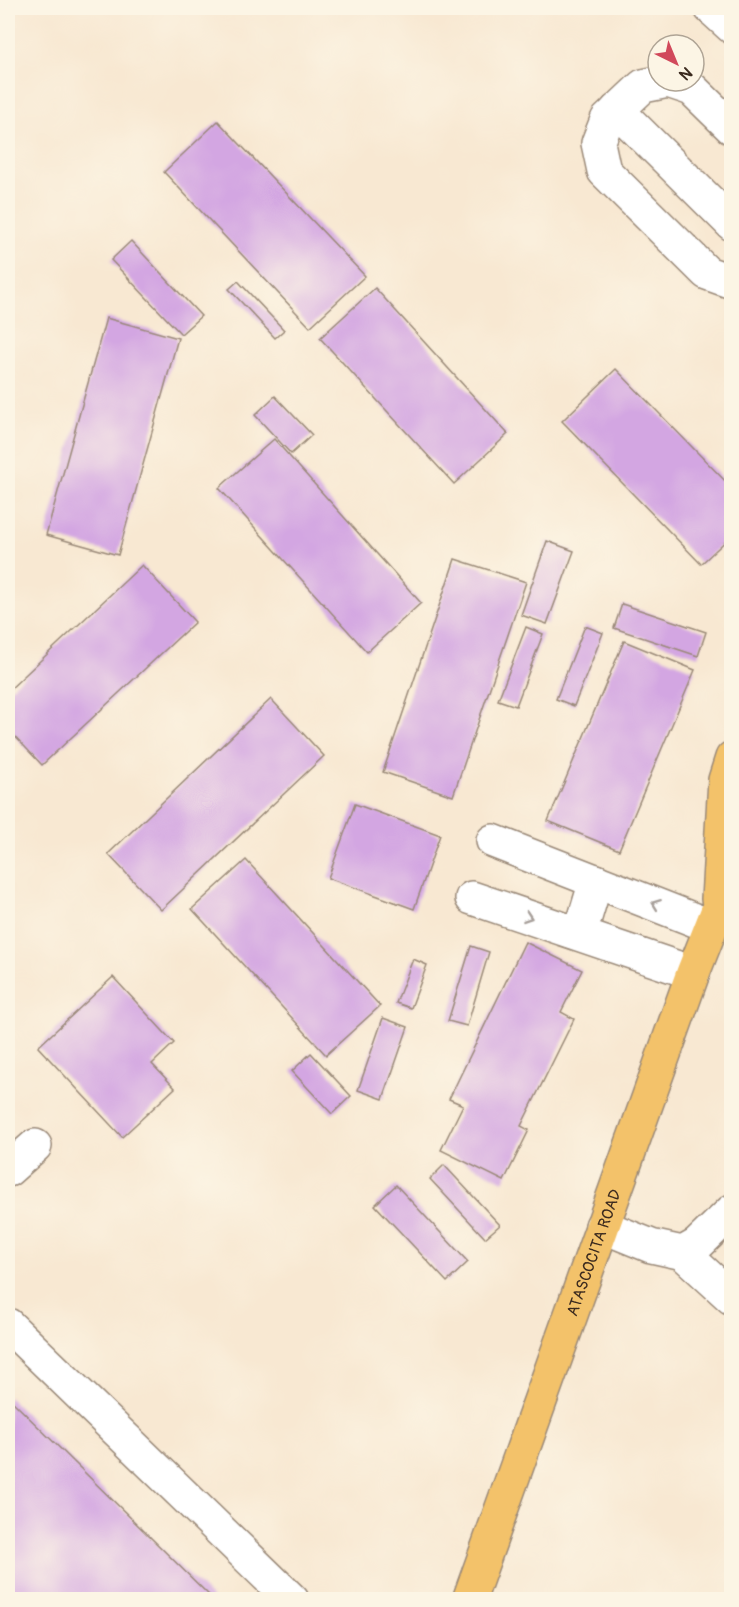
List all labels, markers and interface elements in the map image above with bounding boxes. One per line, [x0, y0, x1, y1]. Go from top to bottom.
north arrow [646, 33, 706, 93]
text: N [675, 62, 696, 84]
one-way arrow [651, 899, 662, 911]
one-way arrow [522, 909, 533, 922]
street label: ATASCOCITA ROAD [562, 1187, 626, 1319]

